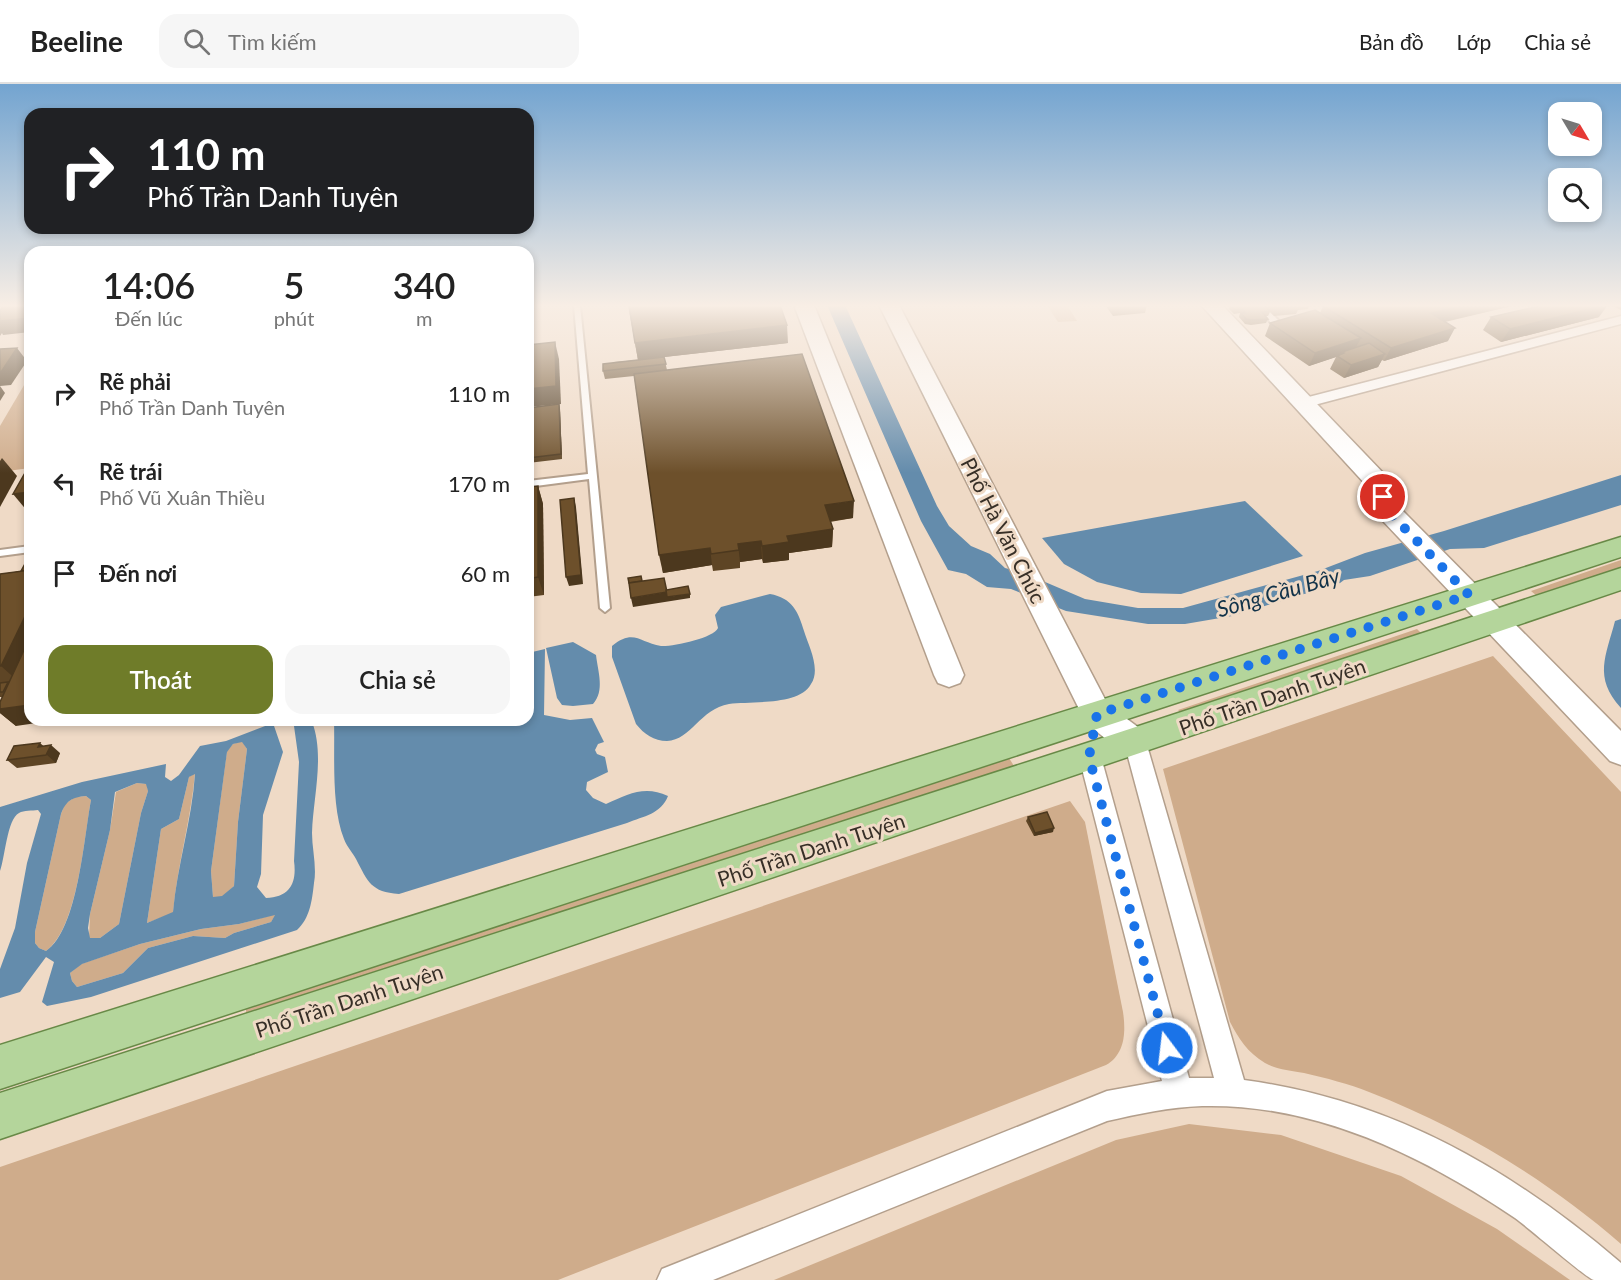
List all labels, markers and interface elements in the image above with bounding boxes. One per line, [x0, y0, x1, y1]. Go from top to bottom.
search box [159, 14, 579, 68]
text: Beeline [30, 24, 123, 58]
icon: search [180, 25, 213, 58]
text: Tìm kiếm [228, 28, 317, 55]
text: Bản đồ [1359, 29, 1424, 54]
text: Lớp [1457, 29, 1491, 54]
text: Chia sẻ [1524, 29, 1591, 54]
north arrow [1548, 102, 1602, 156]
map controls [1548, 102, 1602, 222]
text: 110 m [147, 129, 265, 179]
icon: right [48, 132, 126, 210]
button: search [1548, 168, 1602, 222]
text: Phố Trần Danh Tuyên [147, 180, 398, 213]
text: 14:06 [102, 263, 195, 307]
text: 5 [284, 263, 304, 307]
text: 340 [393, 263, 455, 307]
text: Đến lúc [115, 306, 183, 330]
text: phút [274, 306, 314, 330]
text: m [416, 306, 432, 330]
text: Rẽ phải [99, 368, 171, 395]
icon: right [48, 377, 81, 410]
text: 110 m [448, 380, 510, 407]
text: Phố Trần Danh Tuyên [99, 395, 285, 419]
street label: Phố Hà Văn Chúc [957, 453, 1051, 607]
text: Rẽ trái [99, 458, 163, 485]
icon: left [48, 467, 81, 500]
text: 170 m [448, 470, 510, 497]
pin [1357, 471, 1408, 522]
icon: arrive [1366, 480, 1399, 513]
text: Phố Vũ Xuân Thiều [99, 485, 265, 509]
icon: arrive [48, 557, 81, 590]
text: Đến nơi [99, 560, 177, 587]
text: 60 m [461, 560, 510, 587]
water label: Sông Cầu Bây [1213, 561, 1343, 622]
button: Thoát [48, 645, 273, 714]
button: Chia sẻ [285, 645, 510, 714]
street label: Phố Trần Danh Tuyên [1175, 652, 1369, 740]
street label: Phố Trần Danh Tuyên [714, 807, 908, 891]
street label: Phố Trần Danh Tuyên [252, 958, 446, 1042]
position arrow [1135, 1016, 1199, 1080]

